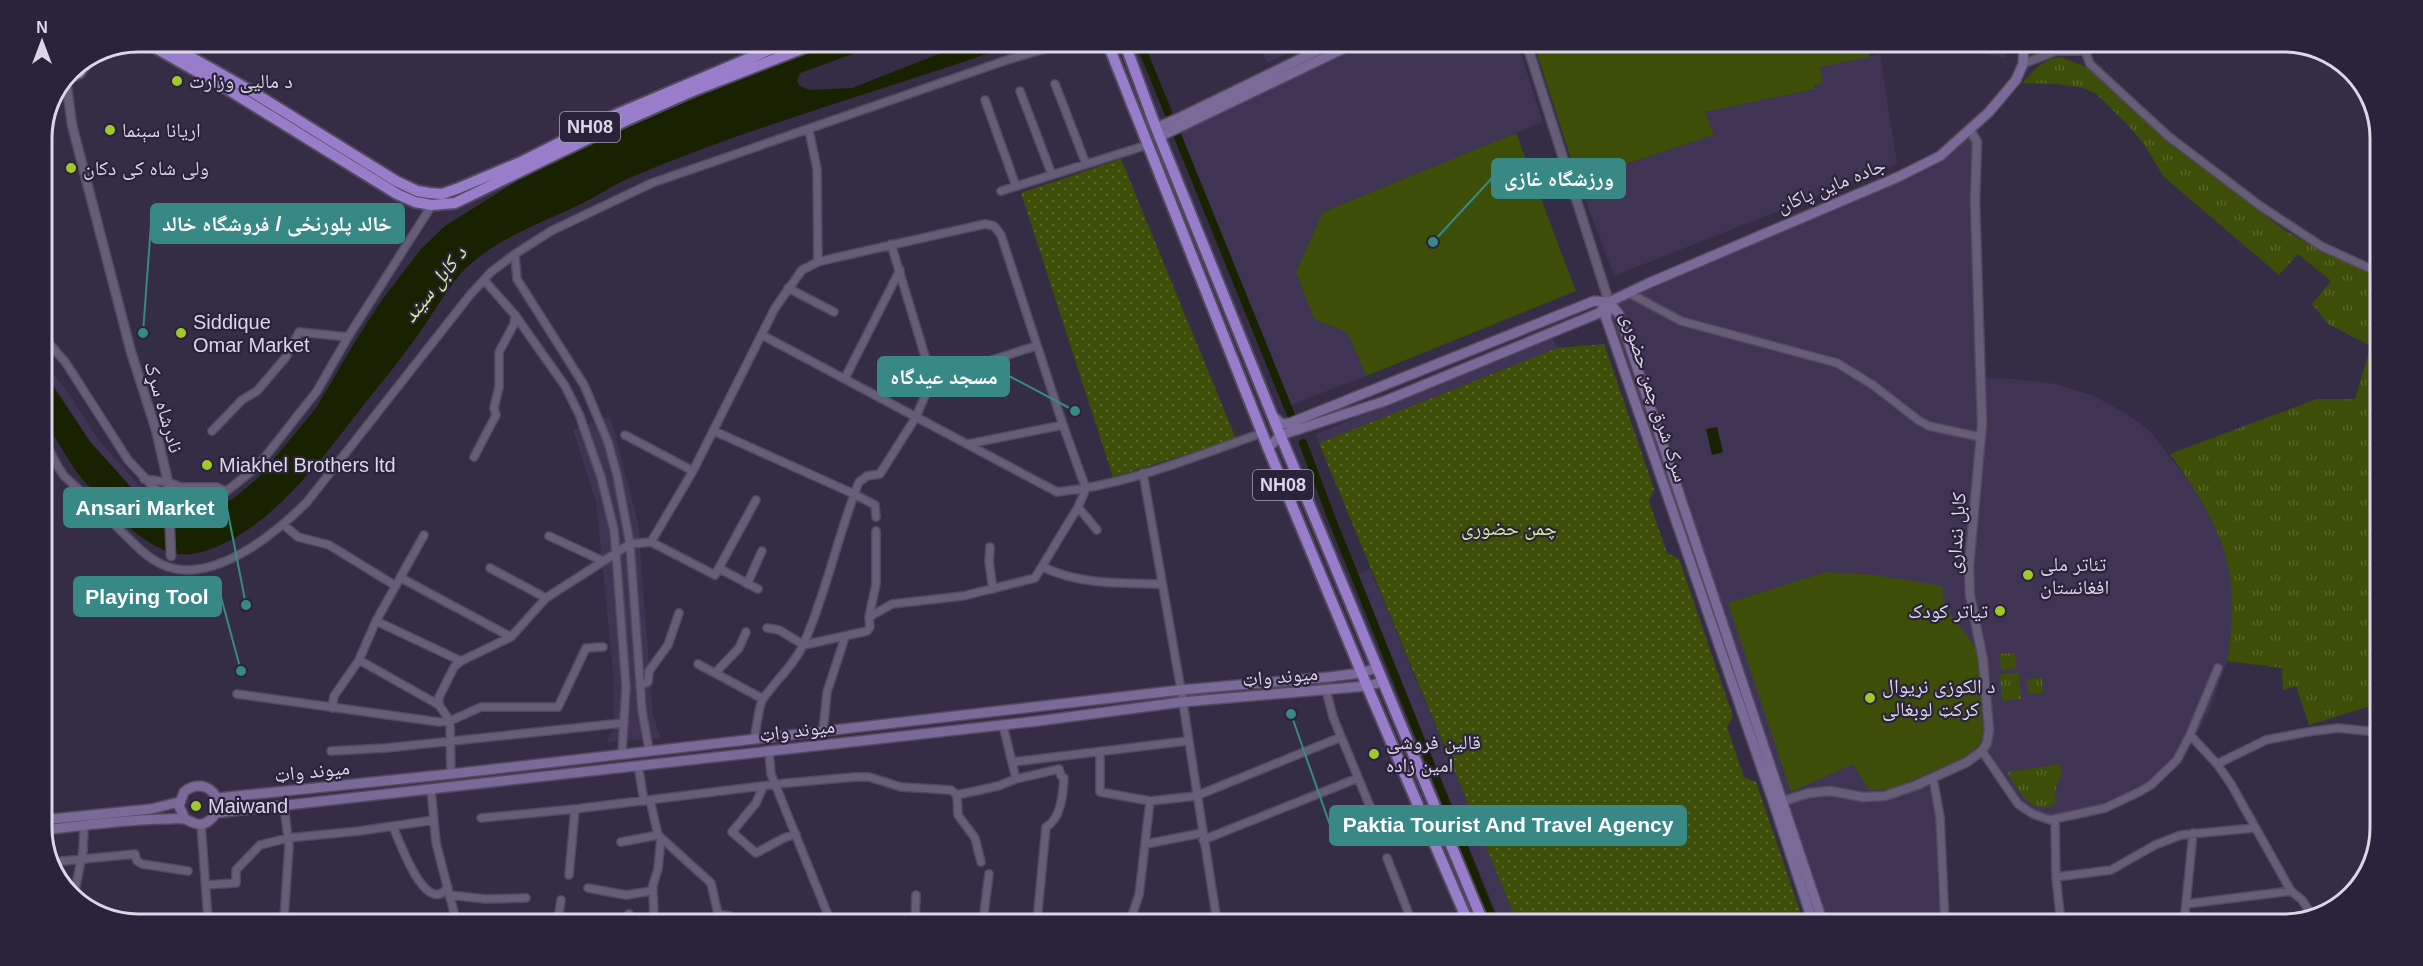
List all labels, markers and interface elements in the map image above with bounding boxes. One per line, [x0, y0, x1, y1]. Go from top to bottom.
north arrow [12, 12, 72, 72]
text: N [36, 19, 48, 36]
place label: د مالیی وزارت [189, 70, 293, 93]
marker: د مالیی وزارت [170, 74, 184, 88]
road number: NH08 [560, 112, 620, 142]
place label: اريانا سېنما [122, 119, 201, 143]
marker: اريانا سېنما [103, 123, 117, 137]
street label: جاده ماین پاکان [1774, 153, 1889, 218]
place label: ولی شاہ کی دکان [83, 157, 209, 180]
callout: ورزشگاه غازی [1492, 159, 1625, 198]
marker: ولی شاہ کی دکان [64, 161, 78, 175]
text: ورزشگاه غازی [1504, 167, 1614, 191]
callout: خالد پلورنځی / فروشگاه خالد [151, 204, 404, 243]
text: خالد پلورنځی / فروشگاه خالد [162, 212, 392, 237]
water label: د کابل سيند [397, 241, 473, 328]
street label: سرک شرق چمن حضوری [1616, 309, 1693, 485]
place label: Siddique Omar Market [193, 311, 310, 356]
marker: Siddique Omar Market [174, 326, 188, 340]
callout: مسجد عیدگاه [878, 357, 1009, 396]
street label: نادرشاه سړک [139, 359, 188, 456]
text: مسجد عیدگاه [890, 365, 998, 389]
place label: Miakhel Brothers ltd [219, 454, 396, 476]
marker: Miakhel Brothers ltd [200, 458, 214, 472]
road number: NH08 [1253, 470, 1313, 500]
callout: Ansari Market [64, 488, 227, 527]
street label: کابل ننداری [1942, 491, 1971, 575]
text: Ansari Market [76, 496, 214, 519]
park label: چمن حضوری [1461, 517, 1557, 540]
place label: تئاتر ملی افغانستان [2040, 553, 2109, 599]
marker: تئاتر ملی افغانستان [2021, 568, 2035, 582]
callout: Playing Tool [74, 577, 221, 616]
text: Playing Tool [85, 585, 209, 608]
place label: تیاتر کودک [1908, 600, 1988, 622]
marker: تیاتر کودک [1993, 604, 2007, 618]
street label: میوند واټ [1241, 662, 1319, 691]
place label: د الکوزی نړیوال کرکټ لوبغالی [1882, 675, 1995, 721]
marker: د الکوزی نړیوال کرکټ لوبغالی [1863, 691, 1877, 705]
street label: میوند واټ [758, 714, 836, 746]
place label: قالین فروشی امین زاده [1386, 731, 1481, 777]
marker: قالین فروشی امین زاده [1367, 747, 1381, 761]
street label: میوند واټ [273, 756, 351, 786]
place label: Maiwand [208, 795, 288, 817]
marker: Maiwand [189, 799, 203, 813]
callout: Paktia Tourist And Travel Agency [1330, 806, 1686, 845]
text: Paktia Tourist And Travel Agency [1343, 813, 1674, 836]

